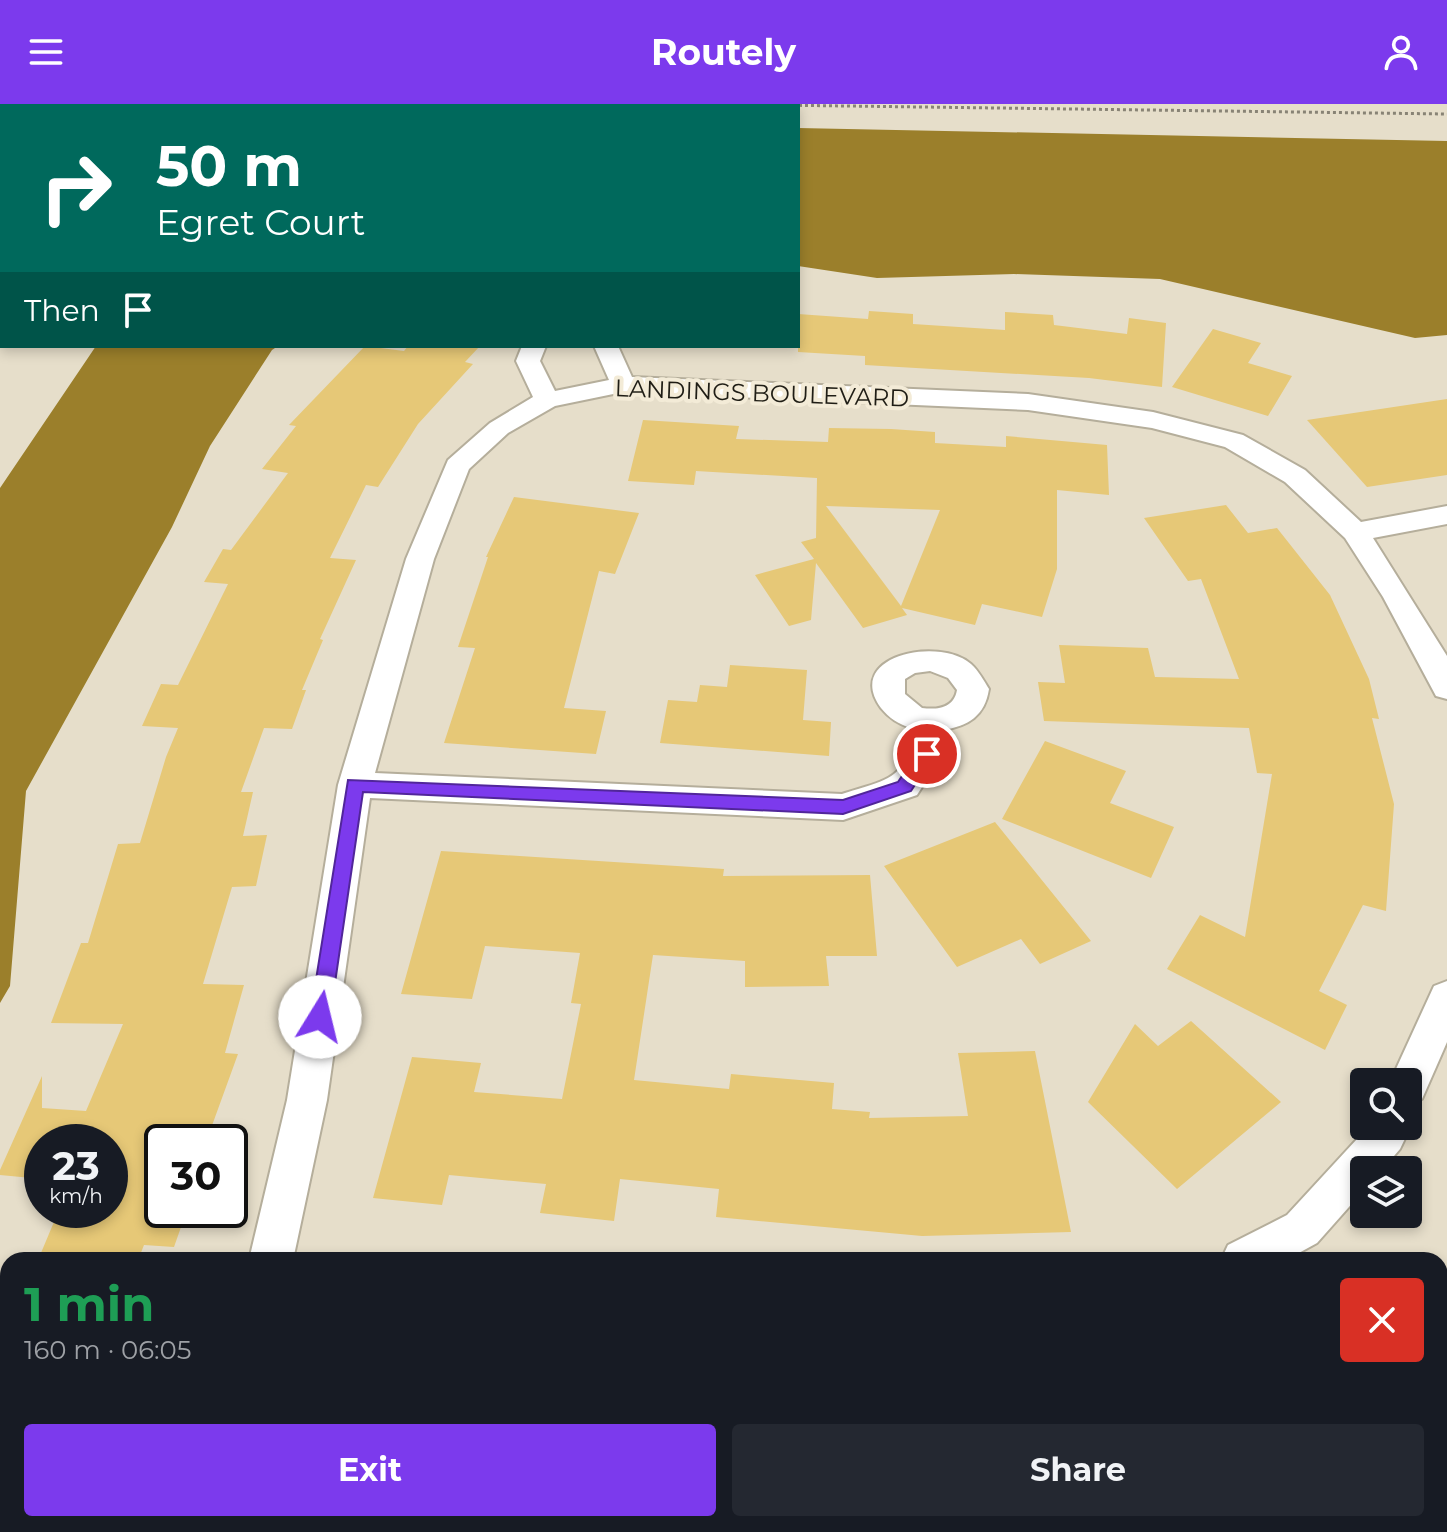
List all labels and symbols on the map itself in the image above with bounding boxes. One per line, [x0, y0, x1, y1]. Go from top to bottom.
street label: LANDINGS BOULEVARD [614, 373, 910, 413]
pin [893, 720, 961, 788]
position arrow [278, 975, 362, 1059]
speed limit sign: 30 [144, 1124, 248, 1228]

